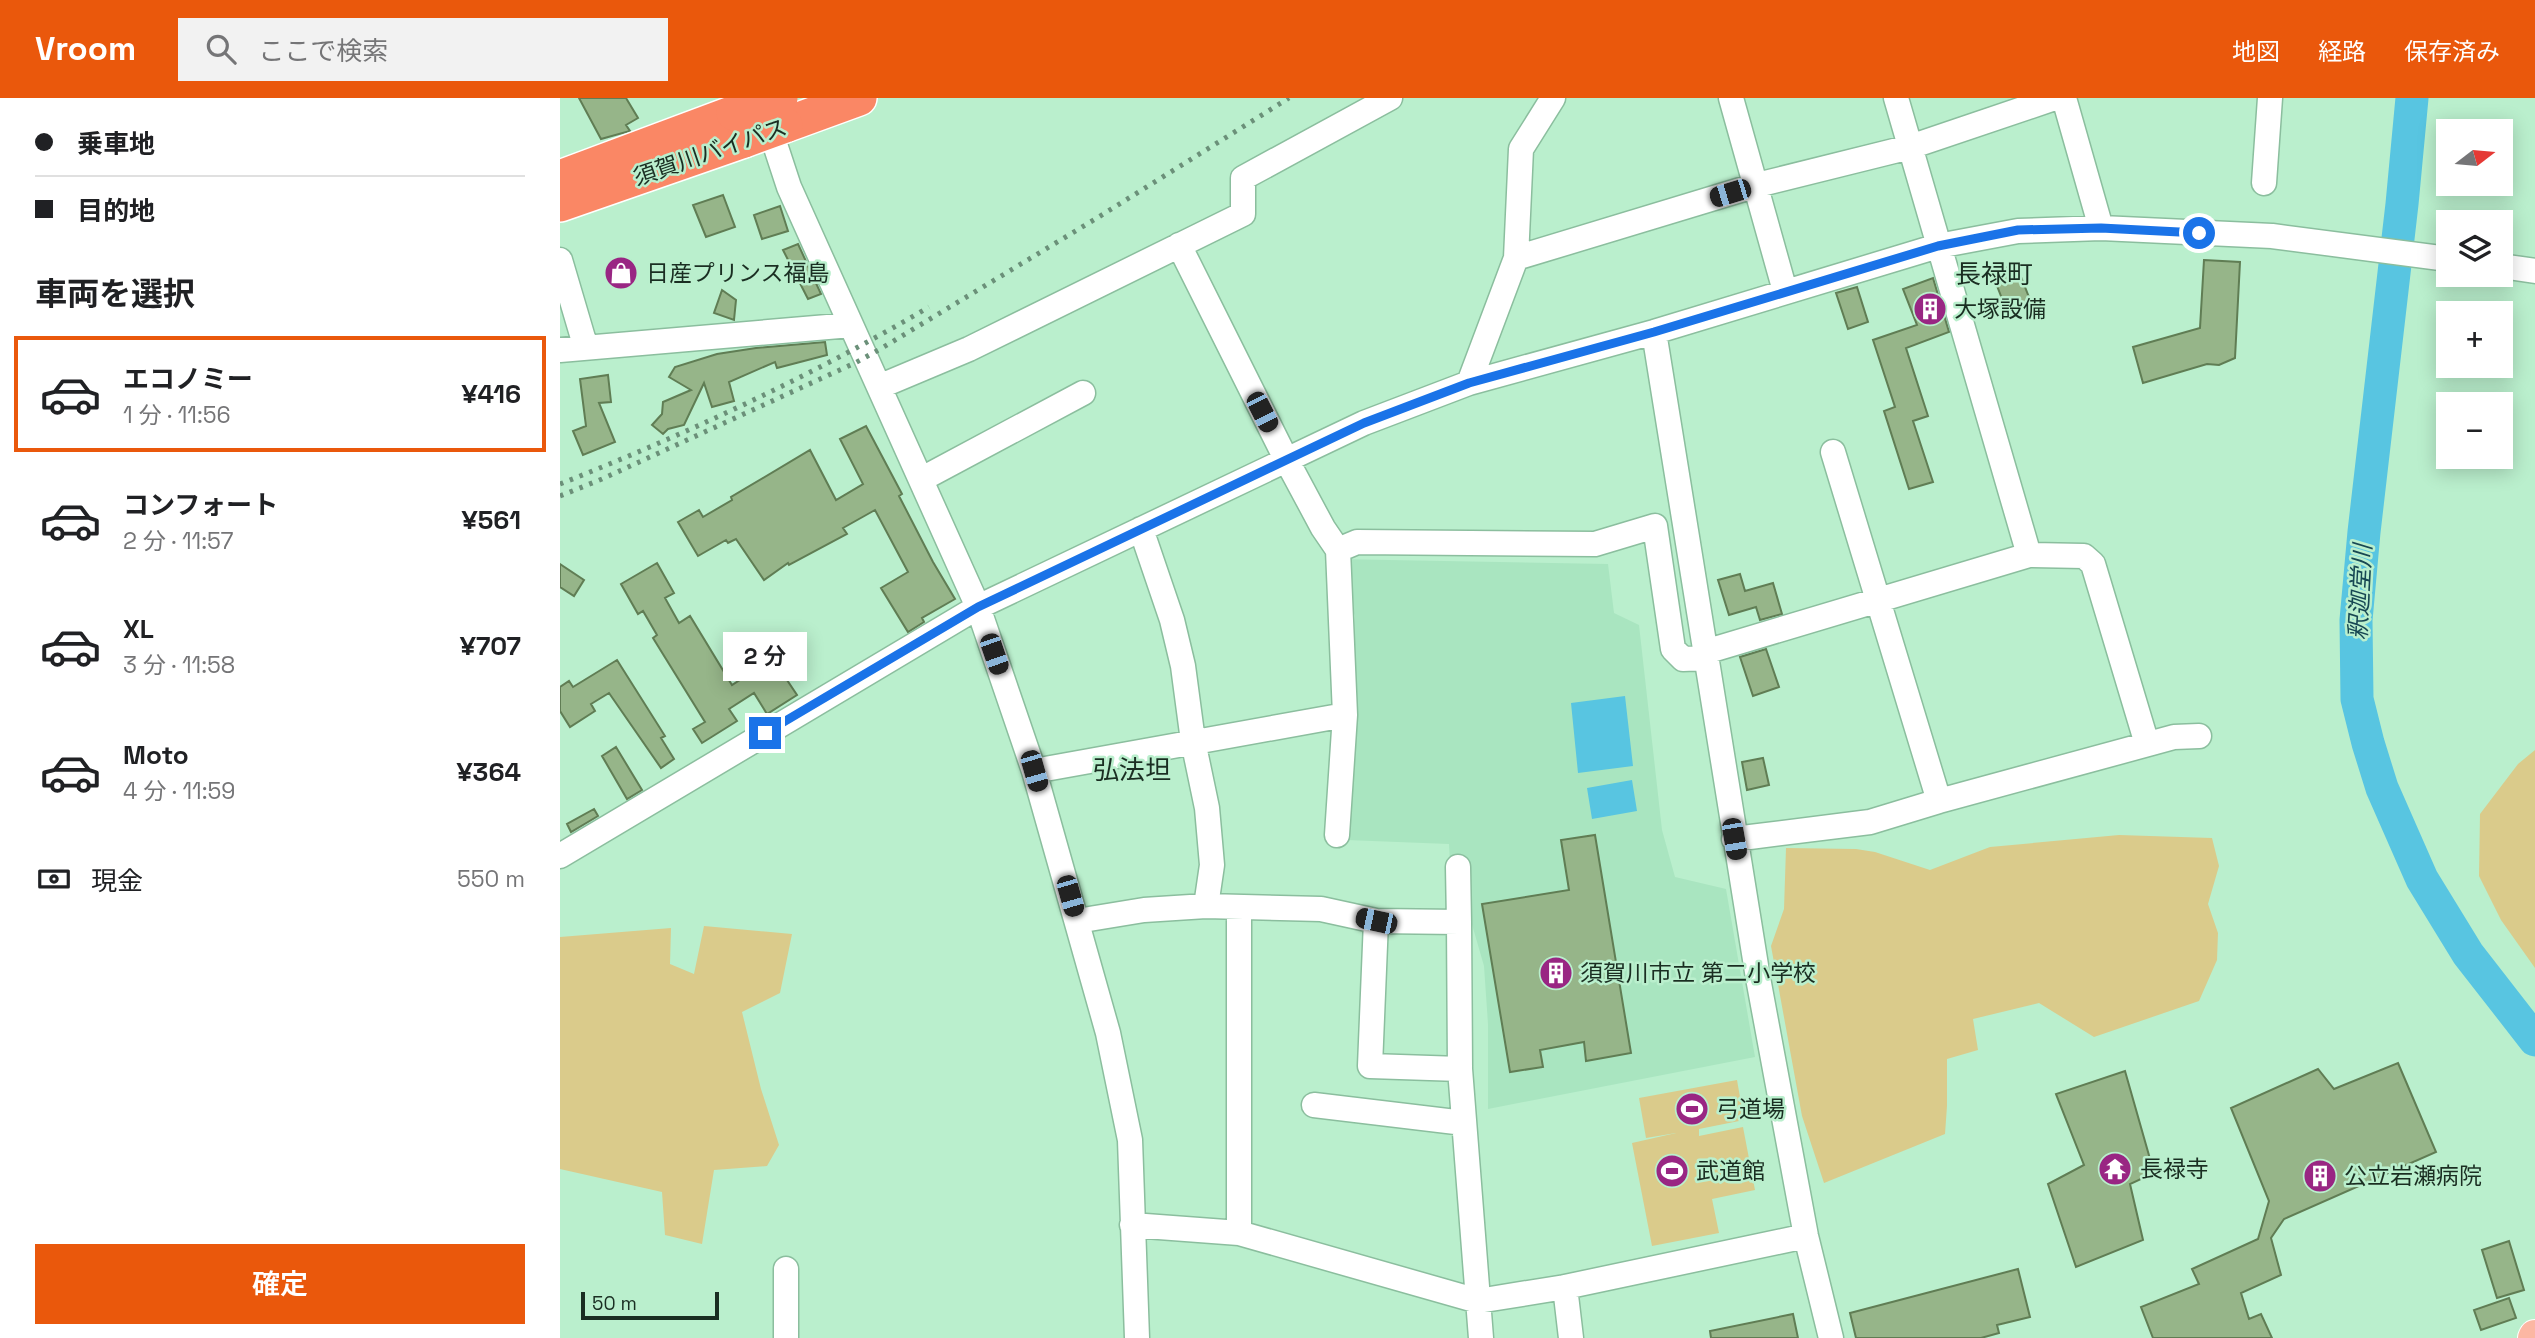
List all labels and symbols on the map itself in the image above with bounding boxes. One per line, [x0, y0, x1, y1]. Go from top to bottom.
street label: 須賀川バイパス [629, 112, 791, 192]
north arrow [2436, 119, 2513, 196]
car [1707, 177, 1754, 209]
route start [2183, 217, 2215, 249]
shop icon: 日産プリンス福島 [602, 254, 640, 292]
district label: 長禄町 [1955, 257, 2033, 291]
place label: 日産プリンス福島 [646, 258, 830, 288]
building icon: 大塚設備 [1911, 290, 1949, 328]
place label: 大塚設備 [1954, 294, 2046, 324]
car [1244, 389, 1281, 435]
water label: 釈迦堂川 [2342, 540, 2378, 641]
car [978, 631, 1011, 677]
callout: 2 分 [723, 632, 807, 680]
route end [749, 717, 781, 749]
car [1019, 748, 1050, 794]
district label: 弘法坦 [1093, 753, 1171, 787]
car [1721, 816, 1748, 862]
car [1055, 873, 1086, 919]
car [1354, 906, 1399, 936]
building icon: 須賀川市立 第二小学校 [1537, 954, 1575, 992]
place label: 須賀川市立 第二小学校 [1580, 958, 1816, 988]
sports icon: 弓道場 [1673, 1090, 1711, 1128]
place label: 弓道場 [1716, 1094, 1785, 1124]
temple icon: 長禄寺 [2096, 1150, 2134, 1188]
sports icon: 武道館 [1653, 1152, 1691, 1190]
place label: 長禄寺 [2140, 1154, 2209, 1184]
place label: 武道館 [1696, 1156, 1765, 1186]
building icon: 公立岩瀬病院 [2301, 1157, 2339, 1195]
place label: 公立岩瀬病院 [2344, 1161, 2482, 1191]
scale bar [581, 1289, 719, 1321]

